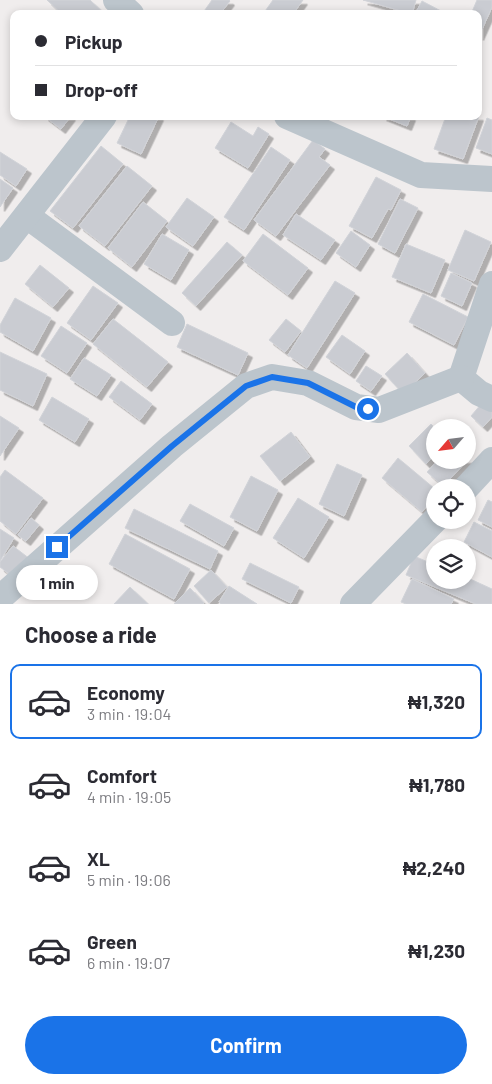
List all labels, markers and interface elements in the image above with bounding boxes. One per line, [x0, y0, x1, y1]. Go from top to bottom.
text: Pickup [65, 30, 123, 53]
text: Drop-off [65, 78, 138, 101]
route start [357, 398, 379, 420]
north arrow [426, 419, 476, 469]
map controls [426, 419, 476, 589]
button: locate [426, 479, 476, 529]
route end [46, 536, 68, 558]
button: layers [426, 539, 476, 589]
callout: 1 min [16, 564, 98, 600]
text: 1 min [39, 573, 75, 592]
text: Choose a ride [25, 621, 157, 647]
icon: car [27, 679, 72, 724]
text: Economy [87, 681, 165, 704]
text: ₦1,320 [408, 690, 465, 713]
text: 3 min · 19:04 [87, 704, 171, 723]
icon: car [27, 762, 72, 807]
text: Comfort [87, 764, 157, 787]
text: ₦1,780 [409, 773, 465, 796]
text: 4 min · 19:05 [87, 787, 171, 806]
icon: car [27, 845, 72, 890]
text: XL [87, 847, 110, 870]
text: ₦2,240 [403, 856, 465, 879]
text: 5 min · 19:06 [87, 870, 171, 889]
icon: car [27, 928, 72, 973]
text: Green [87, 930, 137, 953]
text: ₦1,230 [408, 939, 465, 962]
text: 6 min · 19:07 [87, 953, 170, 972]
button: Confirm [25, 1016, 467, 1074]

